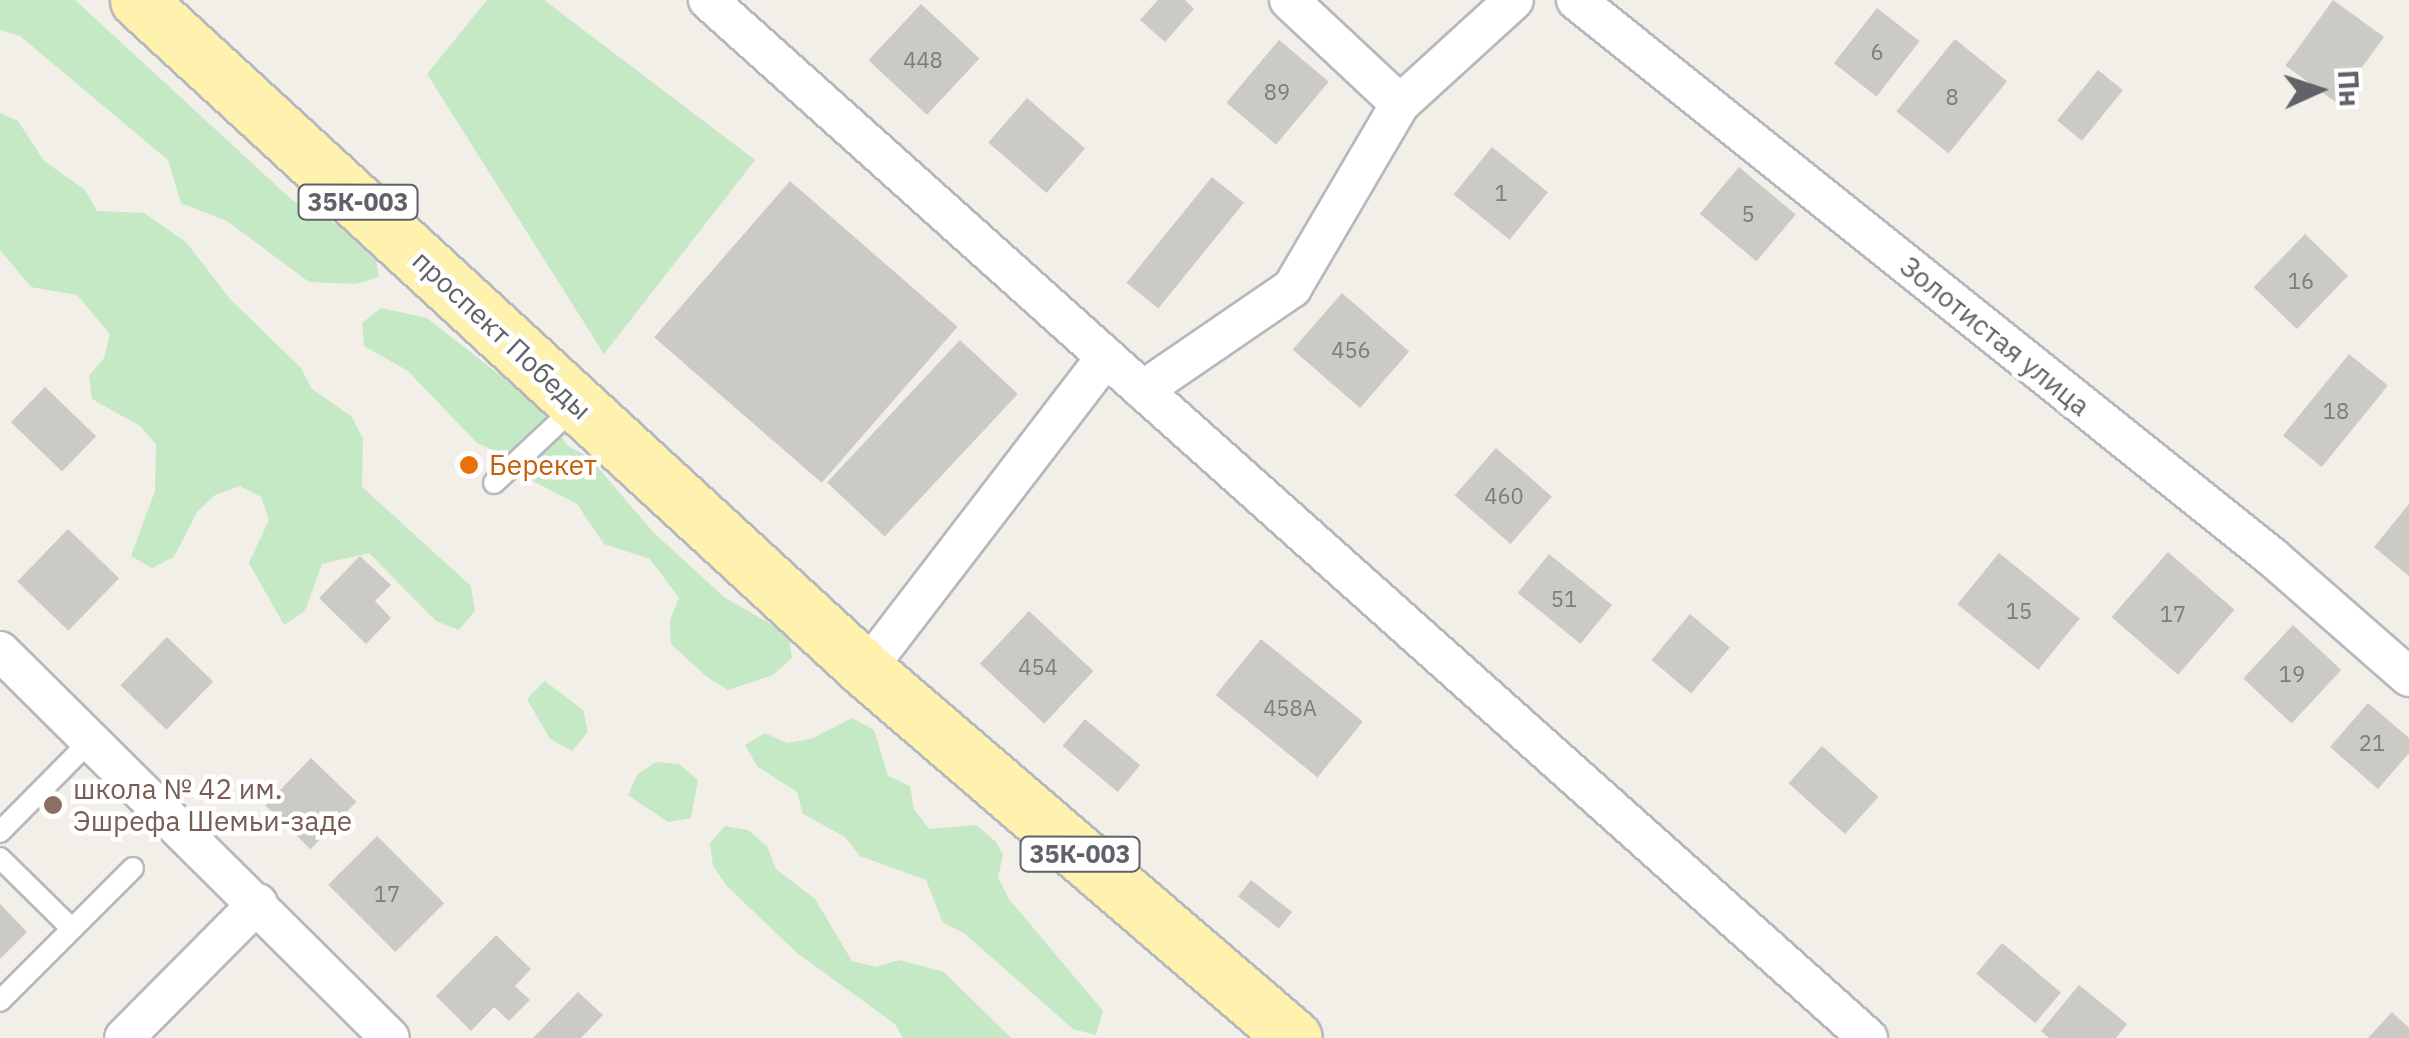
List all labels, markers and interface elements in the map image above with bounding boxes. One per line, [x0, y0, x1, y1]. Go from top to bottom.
house number: 6 [1870, 39, 1884, 65]
north arrow [2269, 40, 2369, 140]
house number: 448 [903, 47, 943, 73]
text: Пн [2330, 69, 2369, 108]
house number: 89 [1264, 79, 1290, 105]
house number: 8 [1945, 84, 1959, 110]
house number: 1 [1494, 180, 1508, 206]
road number: 35К-003 [296, 182, 420, 222]
house number: 5 [1741, 201, 1755, 227]
street label: проспект Победы [406, 244, 598, 426]
street label: Золотистая улица [1893, 249, 2097, 423]
house number: 16 [2288, 268, 2314, 294]
house number: 456 [1331, 337, 1371, 363]
house number: 18 [2323, 398, 2349, 424]
place label: Берекет [489, 448, 597, 482]
marker: Берекет [458, 454, 480, 476]
house number: 460 [1484, 483, 1524, 509]
house number: 51 [1551, 586, 1577, 612]
house number: 15 [2006, 598, 2032, 624]
house number: 17 [2160, 601, 2186, 627]
house number: 454 [1018, 654, 1058, 680]
house number: 19 [2279, 661, 2305, 687]
house number: 458А [1263, 695, 1317, 721]
house number: 21 [2359, 730, 2385, 756]
place label: школа № 42 им. Эшрефа Шемьи-заде [73, 772, 352, 838]
marker: школа № 42 им. Эшрефа Шемьи-заде [42, 794, 64, 816]
road number: 35К-003 [1018, 834, 1142, 874]
house number: 17 [374, 881, 400, 907]

